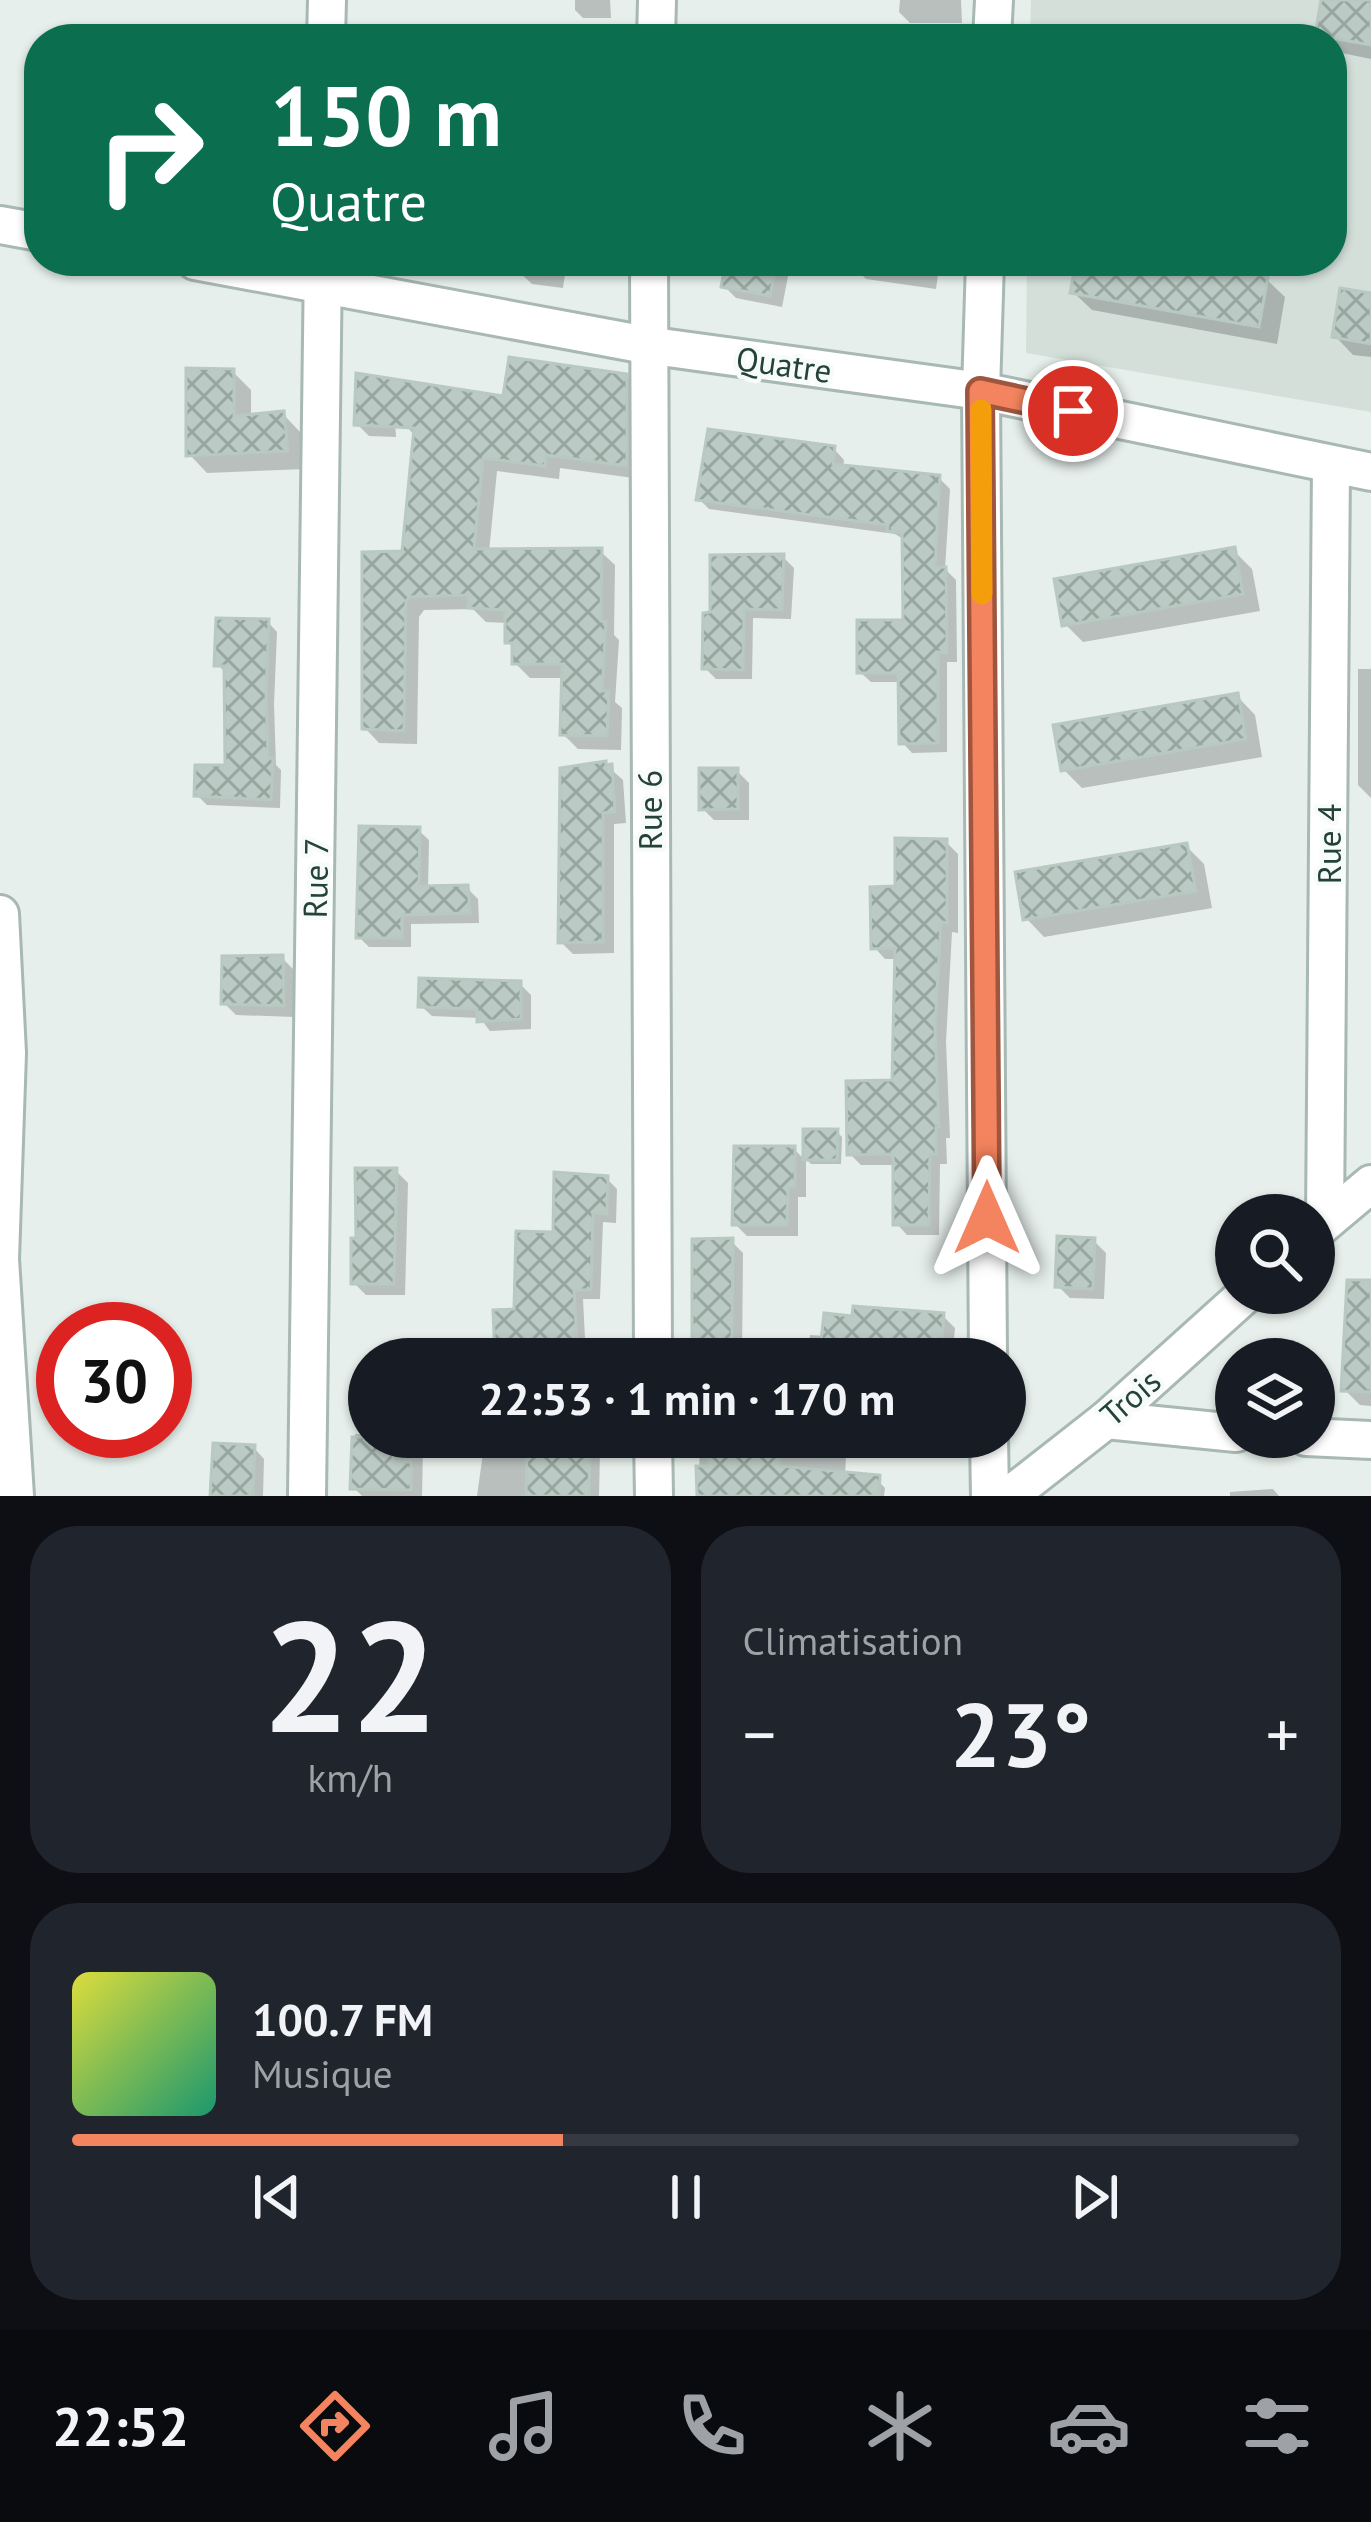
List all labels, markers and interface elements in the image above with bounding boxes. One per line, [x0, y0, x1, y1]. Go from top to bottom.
text: 150 m [270, 60, 502, 169]
icon: right [72, 72, 228, 228]
text: Quatre [270, 166, 427, 236]
street label: Quatre [734, 336, 834, 392]
pin [1022, 360, 1124, 462]
icon: arrive [1040, 378, 1106, 444]
street label: Rue 6 [628, 770, 671, 850]
street label: Rue 4 [1307, 804, 1350, 884]
street label: Rue 7 [293, 837, 337, 919]
position arrow [924, 1155, 1050, 1281]
map controls [1215, 1194, 1335, 1458]
button: search [1215, 1194, 1335, 1314]
speed limit sign: 30 [36, 1302, 192, 1458]
button: layers [1215, 1338, 1335, 1458]
street label: Trois [1091, 1359, 1169, 1435]
text: 22:53 · 1 min · 170 m [479, 1369, 895, 1427]
text: 22 [262, 1573, 439, 1775]
text: Climatisation [743, 1615, 963, 1666]
text: 23° [950, 1675, 1091, 1792]
text: − [743, 1691, 776, 1776]
text: + [1266, 1691, 1299, 1776]
text: km/h [308, 1752, 393, 1803]
text: 100.7 FM [252, 1990, 433, 2048]
text: Musique [252, 2048, 393, 2099]
icon: previous [244, 2164, 310, 2230]
icon: pause [653, 2164, 719, 2230]
icon: next [1062, 2164, 1128, 2230]
icon: directions [293, 2384, 377, 2468]
icon: music [482, 2384, 566, 2468]
icon: phone [670, 2384, 754, 2468]
icon: climate [858, 2384, 942, 2468]
icon: car [1047, 2384, 1131, 2468]
icon: filters [1235, 2384, 1319, 2468]
text: 22:52 [52, 2391, 189, 2461]

